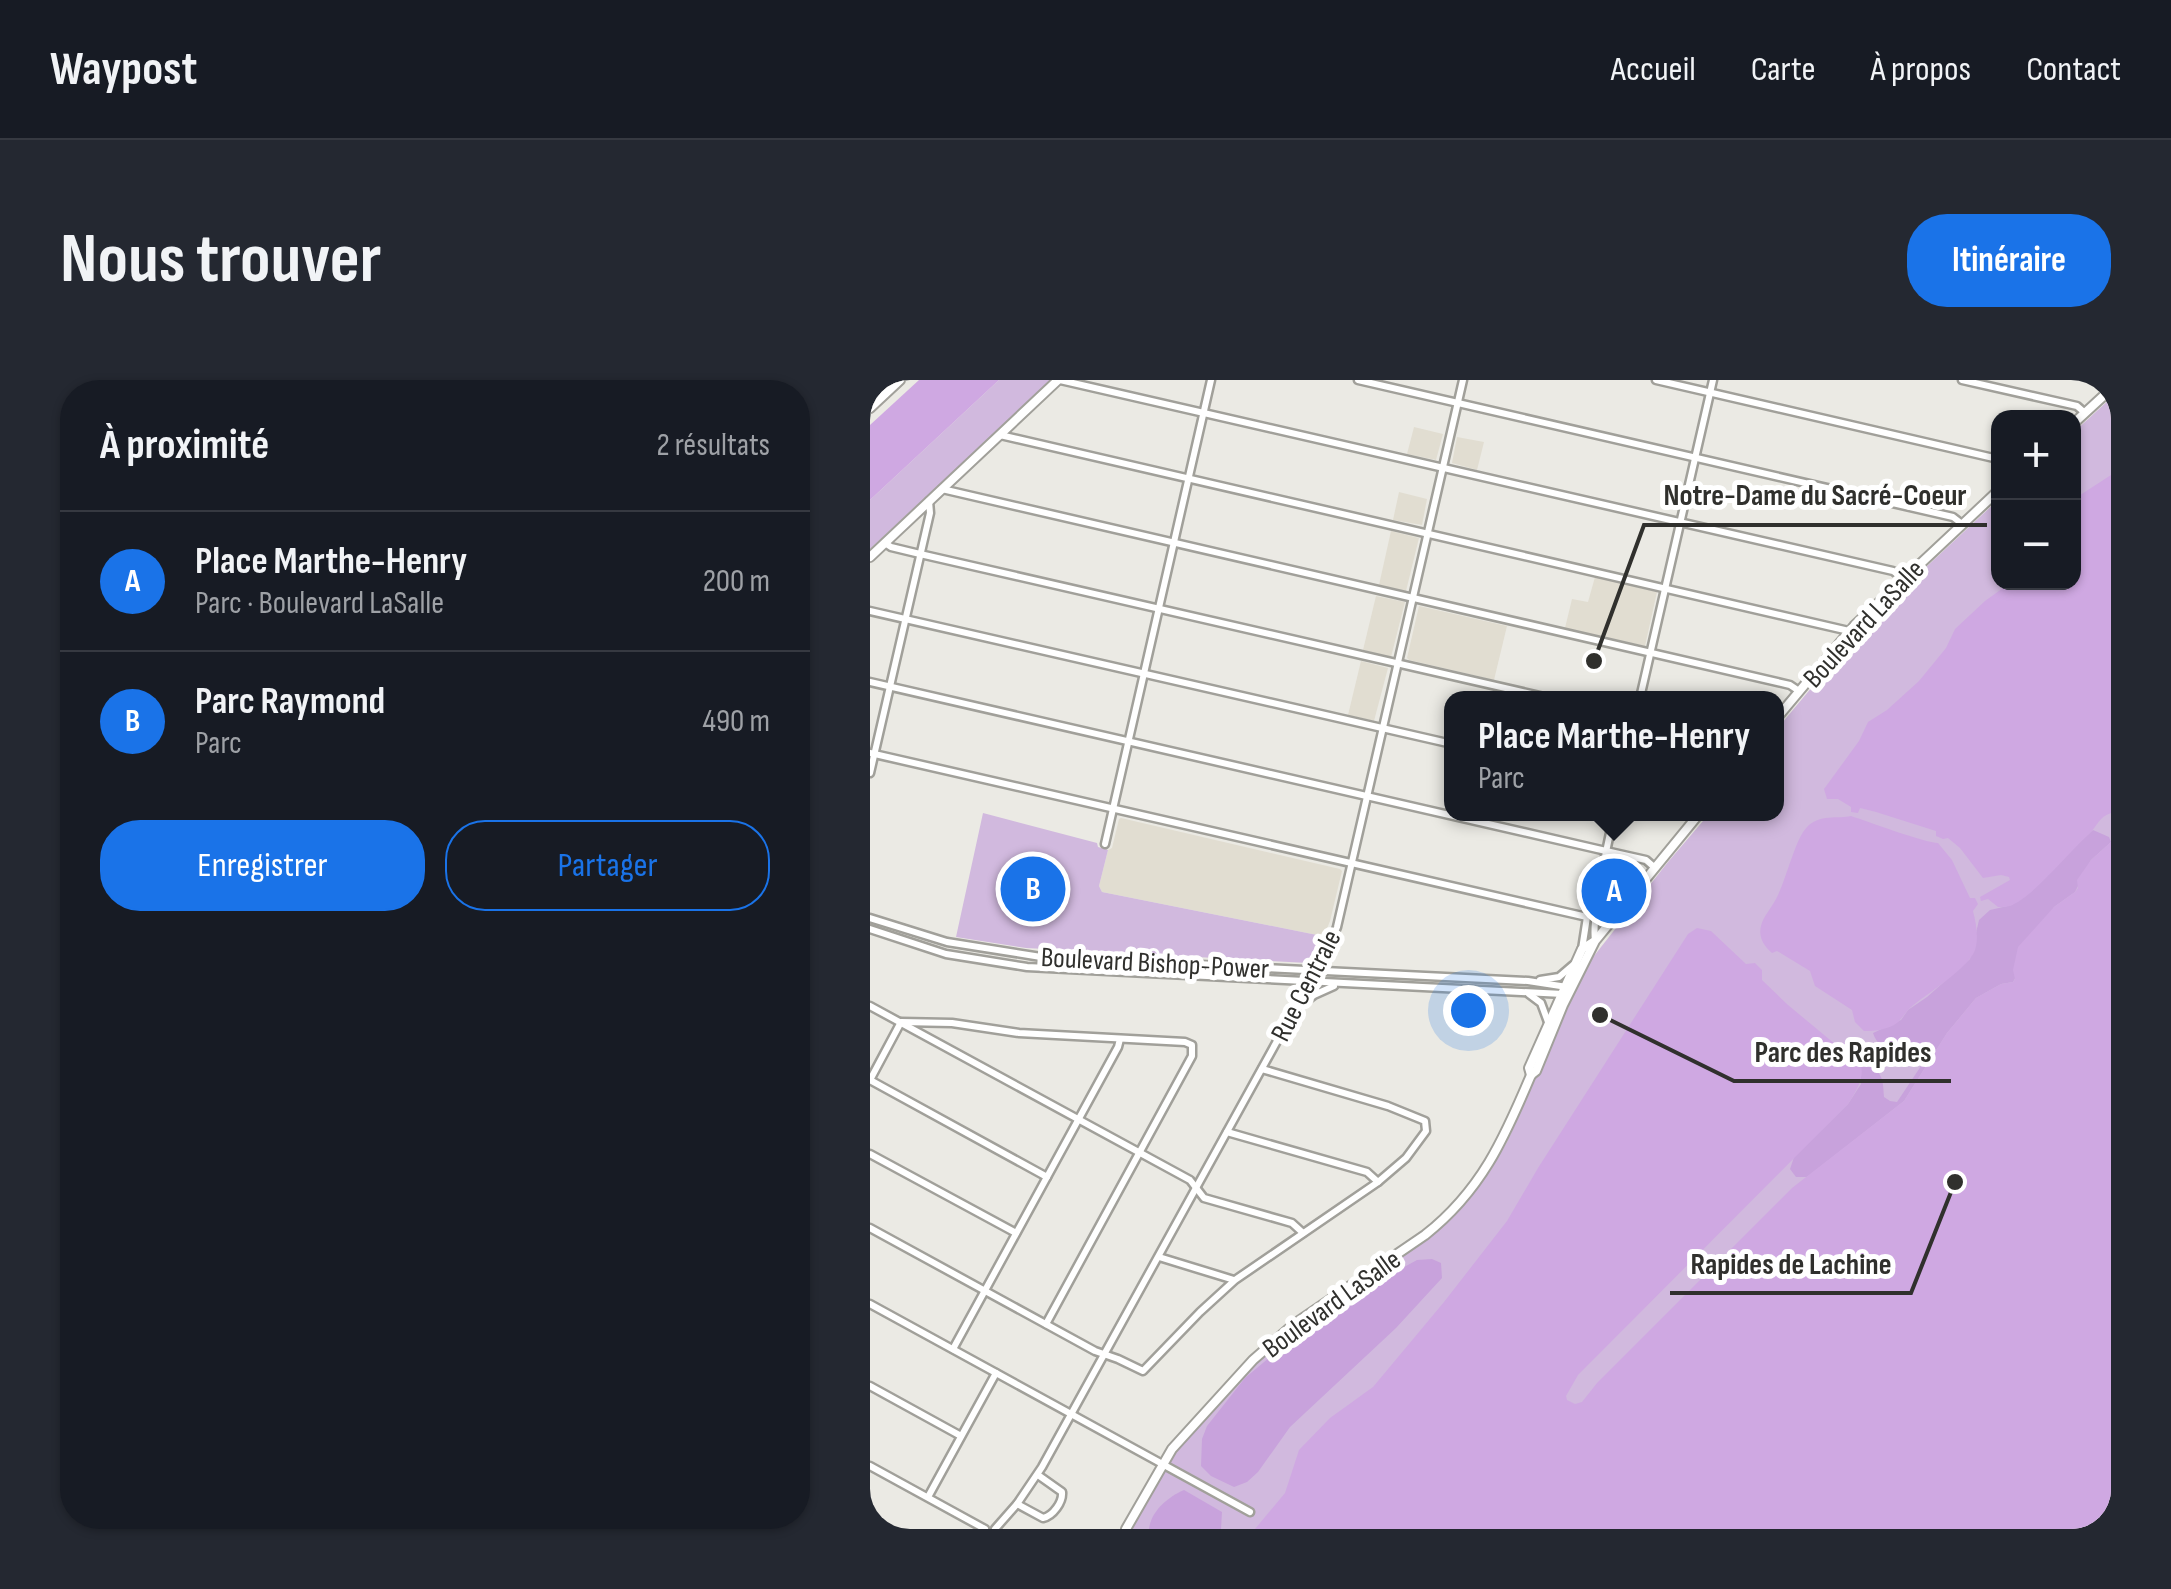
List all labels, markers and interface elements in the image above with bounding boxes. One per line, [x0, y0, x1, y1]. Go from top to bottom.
text: Waypost [50, 41, 197, 98]
text: Accueil [1611, 48, 1696, 91]
text: Carte [1751, 48, 1816, 91]
text: À propos [1871, 48, 1971, 91]
text: Contact [2026, 48, 2121, 91]
button: Itinéraire [1907, 214, 2111, 307]
text: Nous trouver [60, 218, 381, 302]
map controls [1991, 410, 2081, 590]
button: + [1991, 410, 2081, 500]
text: À proximité [100, 420, 269, 471]
text: 2 résultats [656, 426, 770, 465]
callout: Notre-Dame du Sacré-Coeur [1644, 465, 1987, 525]
text: Notre-Dame du Sacré-Coeur [1663, 478, 1967, 514]
button: − [1991, 500, 2081, 590]
text: Place Marthe-Henry [195, 539, 467, 584]
street label: Boulevard LaSalle [1797, 553, 1932, 695]
text: A [125, 562, 140, 601]
text: 200 m [703, 562, 770, 601]
text: Parc · Boulevard LaSalle [195, 584, 444, 623]
text: Parc Raymond [195, 679, 385, 724]
popup [1444, 691, 1784, 821]
text: B [125, 702, 140, 741]
text: 490 m [702, 702, 770, 741]
text: Place Marthe-Henry [1478, 714, 1750, 759]
text: Parc [195, 724, 242, 763]
text: Parc [1478, 759, 1525, 798]
button: Enregistrer [100, 820, 425, 911]
button: Partager [445, 820, 770, 911]
pin: B [1000, 852, 1066, 926]
pin: A [1582, 854, 1646, 928]
street label: Rue Centrale [1264, 925, 1348, 1047]
street label: Boulevard Bishop-Power [1040, 941, 1270, 986]
your location [1443, 985, 1494, 1036]
callout: Parc des Rapides [1734, 1021, 1951, 1081]
text: Parc des Rapides [1754, 1035, 1932, 1071]
callout: Rapides de Lachine [1670, 1233, 1911, 1293]
street label: Boulevard LaSalle [1256, 1243, 1407, 1365]
text: Rapides de Lachine [1691, 1247, 1891, 1283]

